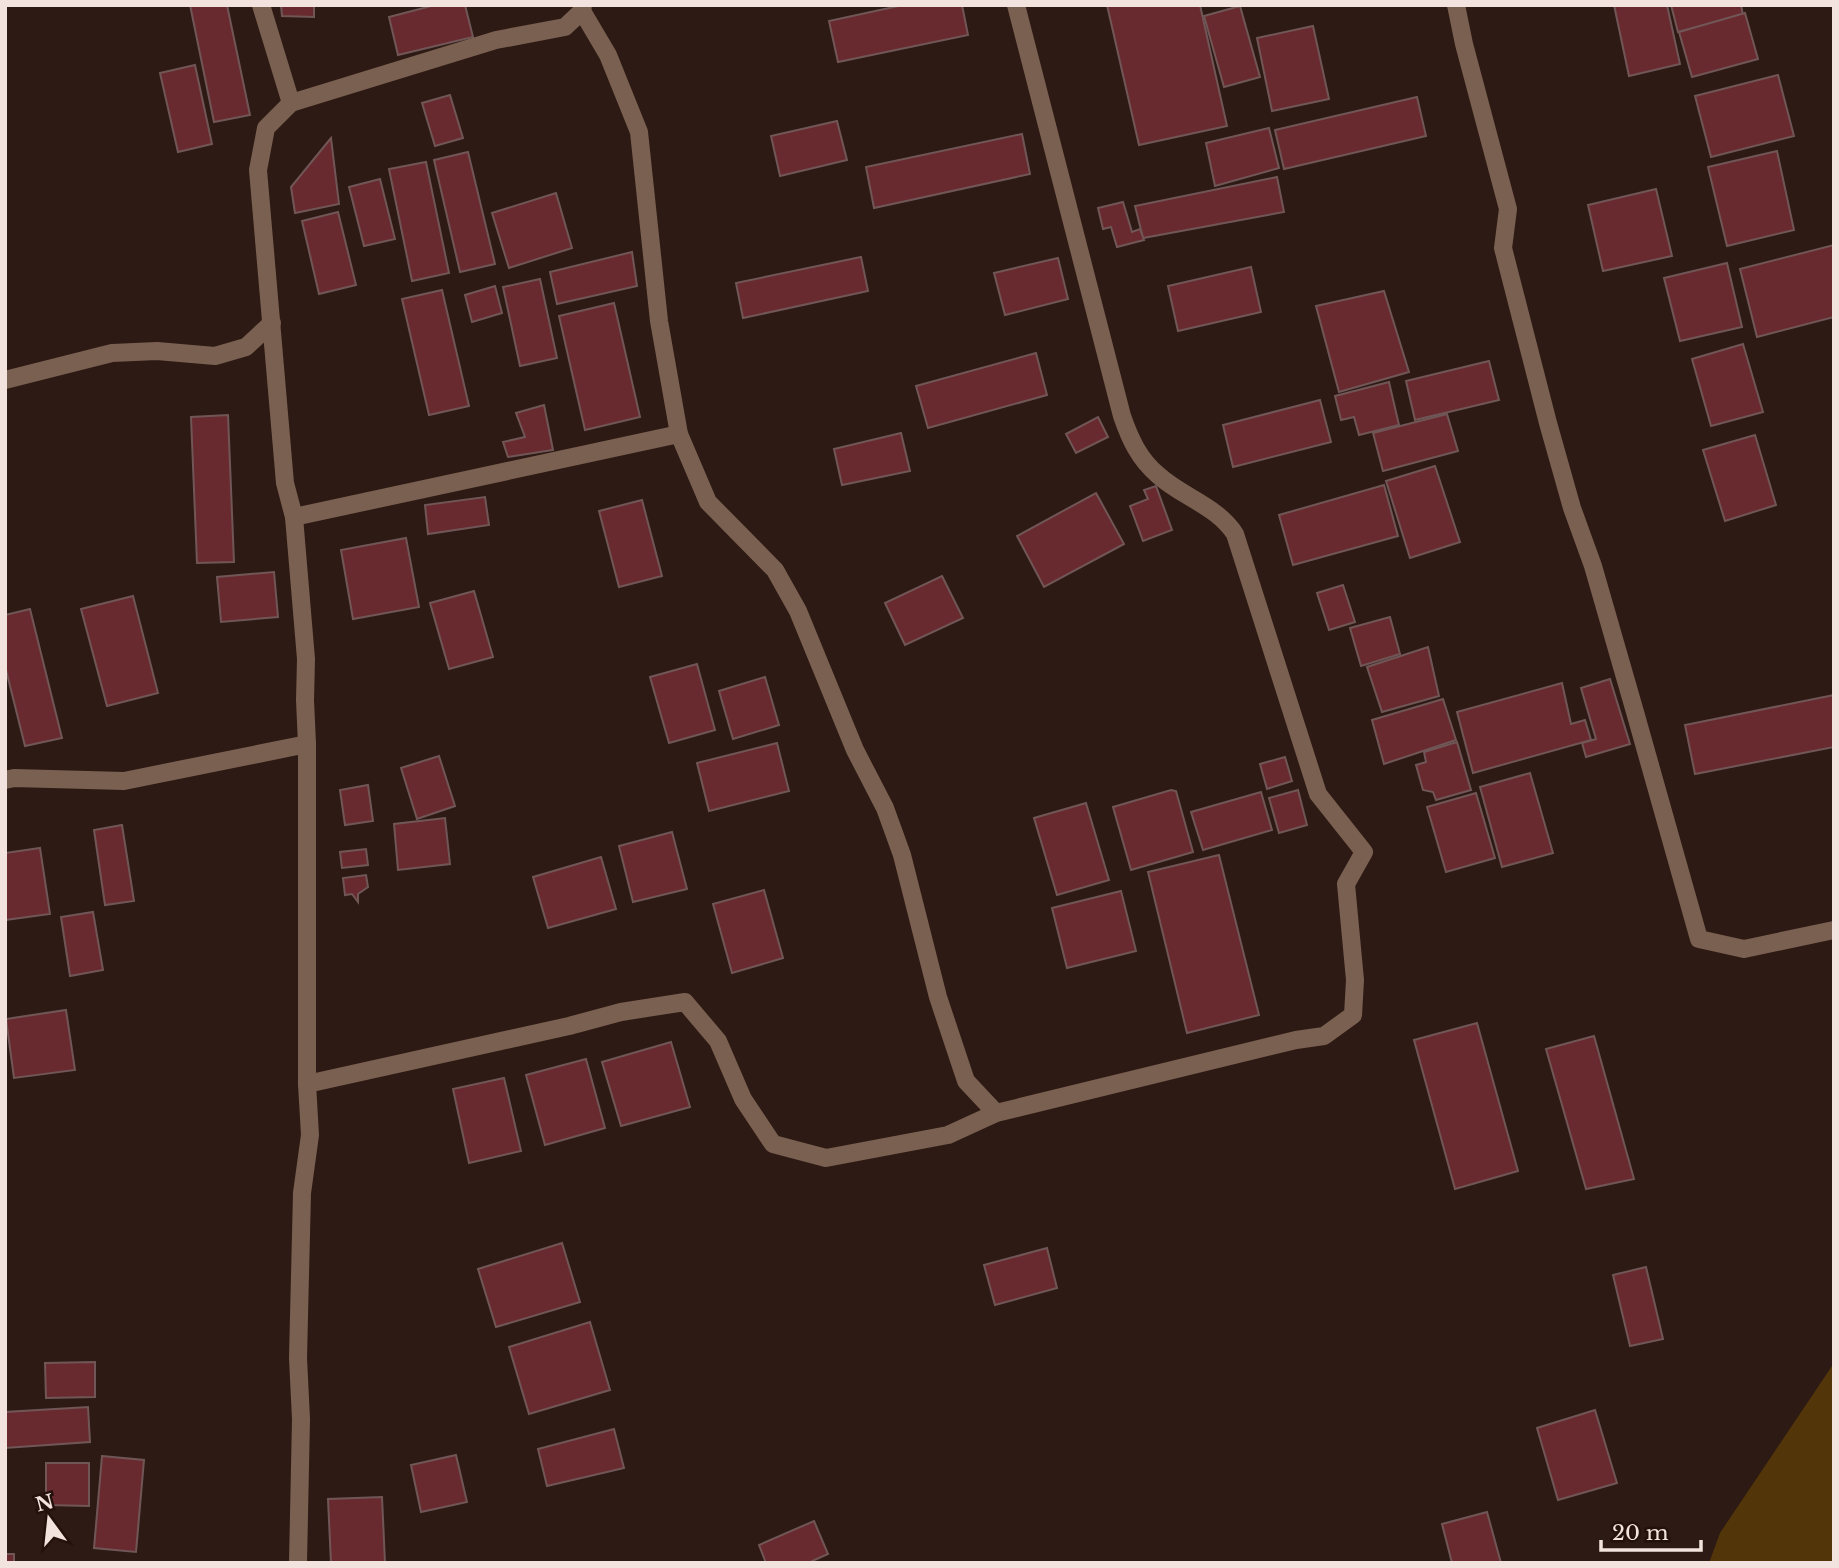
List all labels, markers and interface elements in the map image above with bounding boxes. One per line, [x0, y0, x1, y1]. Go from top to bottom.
north arrow [14, 1484, 84, 1554]
text: N [33, 1490, 56, 1516]
scale bar [1601, 1508, 1701, 1552]
text: 20 m [1612, 1520, 1669, 1546]

